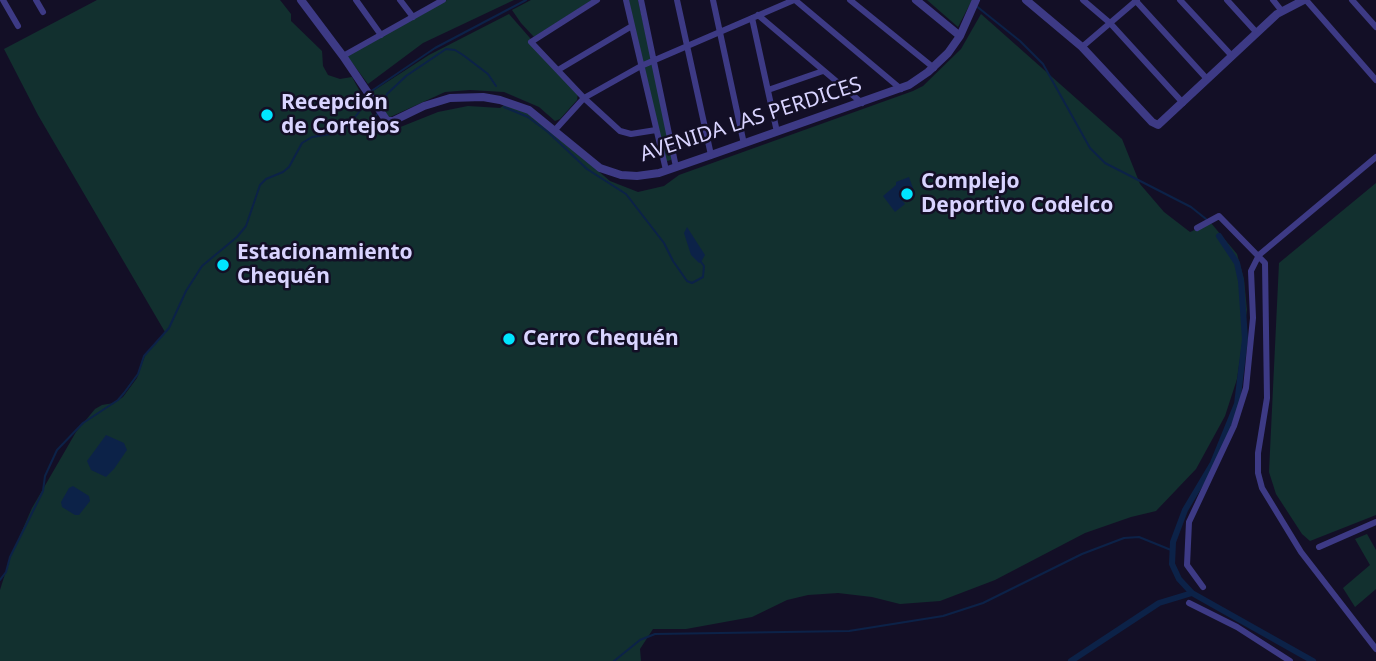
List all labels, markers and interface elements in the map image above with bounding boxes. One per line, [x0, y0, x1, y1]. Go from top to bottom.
street label: AVENIDA LAS PERDICES [637, 72, 865, 168]
place label: Recepción de Cortejos [281, 90, 400, 140]
marker: Recepción de Cortejos [259, 107, 275, 123]
place label: Complejo Deportivo Codelco [921, 169, 1113, 219]
marker: Complejo Deportivo Codelco [899, 186, 915, 202]
place label: Estacionamiento Chequén [237, 240, 413, 290]
marker: Estacionamiento Chequén [215, 257, 231, 273]
place label: Cerro Chequén [523, 326, 679, 352]
marker: Cerro Chequén [501, 331, 517, 347]

